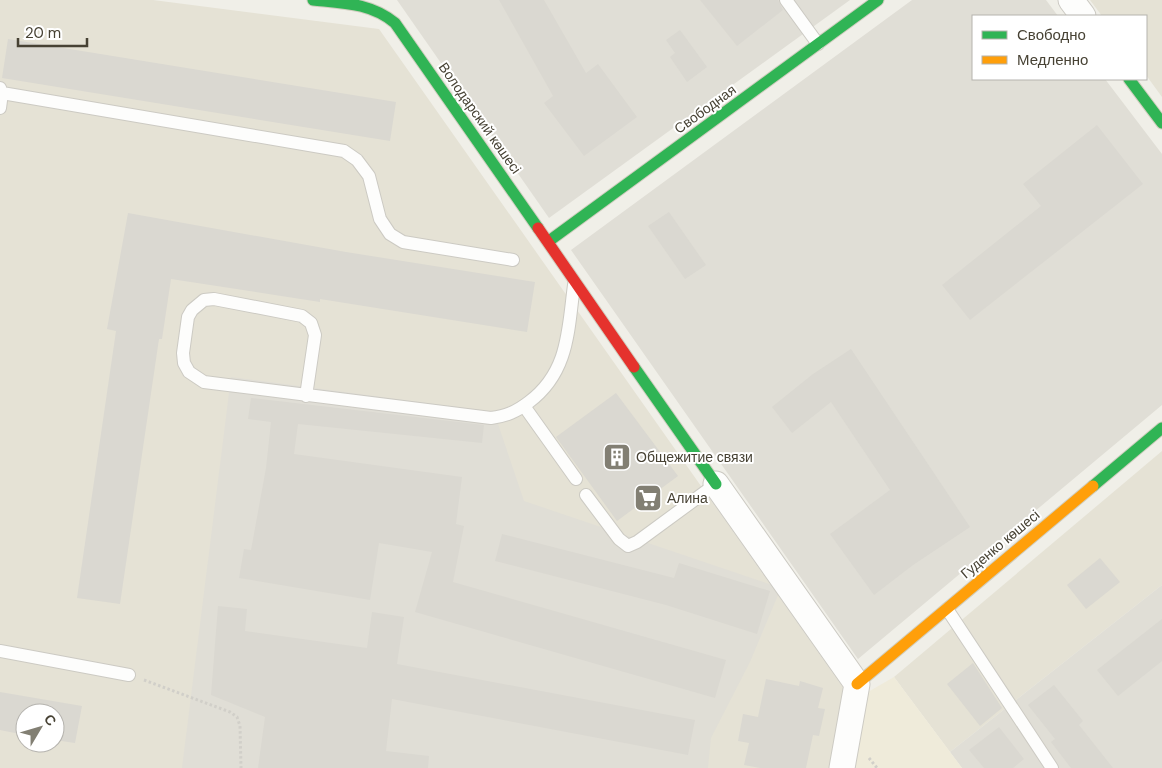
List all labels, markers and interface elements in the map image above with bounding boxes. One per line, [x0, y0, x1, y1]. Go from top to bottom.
scale bar [18, 15, 86, 47]
legend [972, 15, 1147, 80]
text: 20 m [25, 23, 61, 43]
text: Свободно [1017, 25, 1086, 45]
text: Медленно [1017, 50, 1088, 70]
street label: Володарский көшесі [435, 59, 525, 177]
street label: Свободная [671, 81, 739, 137]
building icon: Общежитие связи [602, 442, 632, 472]
place label: Общежитие связи [636, 448, 753, 466]
supermarket icon: Алина [633, 483, 663, 513]
place label: Алина [667, 489, 708, 507]
street label: Гуденко көшесі [957, 506, 1043, 582]
north arrow [15, 703, 65, 753]
text: С [40, 710, 60, 730]

